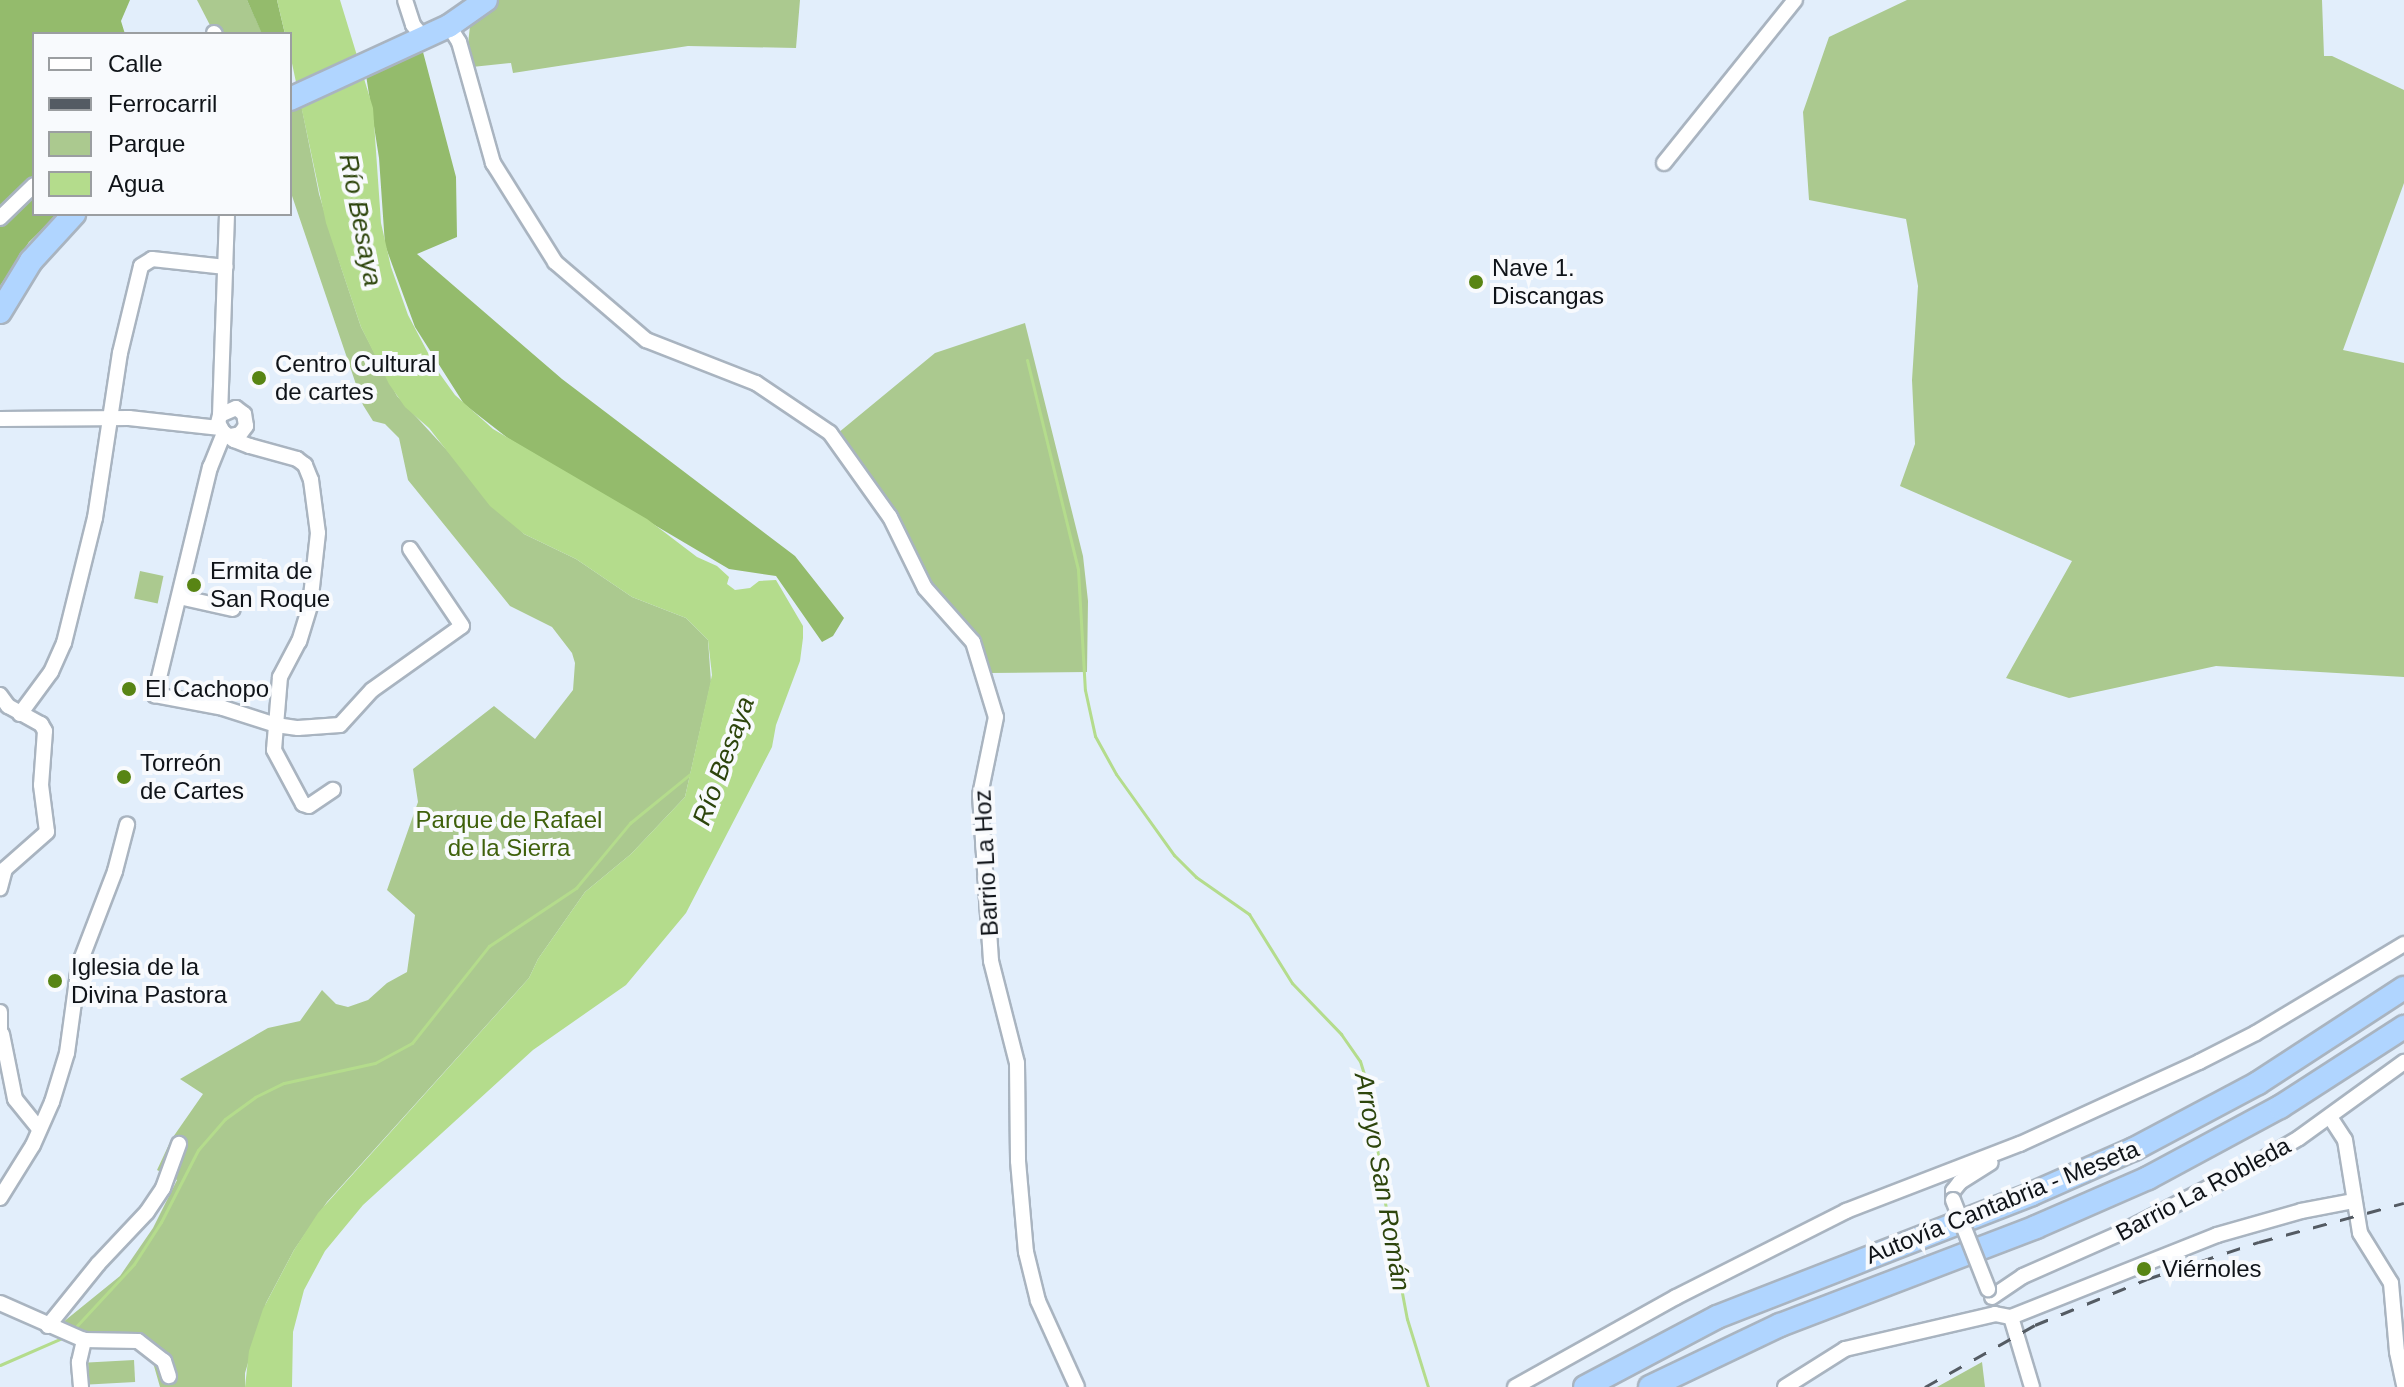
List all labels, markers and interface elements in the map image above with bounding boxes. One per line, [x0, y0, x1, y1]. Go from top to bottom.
legend [32, 32, 292, 216]
text: Calle [108, 50, 163, 77]
text: Ferrocarril [108, 90, 217, 117]
text: Parque [108, 130, 185, 157]
water label: Río Besaya [332, 151, 388, 289]
text: Agua [108, 170, 164, 197]
place label: Nave 1. Discangas [1492, 254, 1604, 310]
marker: Nave 1. Discangas [1467, 273, 1485, 291]
place label: Centro Cultural de cartes [275, 350, 436, 406]
marker: Centro Cultural de cartes [250, 369, 268, 387]
place label: Ermita de San Roque [210, 557, 330, 613]
marker: Ermita de San Roque [185, 576, 203, 594]
place label: El Cachopo [145, 675, 269, 703]
marker: El Cachopo [120, 680, 138, 698]
water label: Río Besaya [686, 693, 762, 829]
place label: Torreón de Cartes [140, 749, 244, 805]
marker: Torreón de Cartes [115, 768, 133, 786]
street label: Barrio La Hoz [968, 789, 1004, 937]
park label: Parque de Rafael de la Sierra [416, 806, 602, 862]
place label: Iglesia de la Divina Pastora [71, 953, 227, 1009]
marker: Iglesia de la Divina Pastora [46, 972, 64, 990]
water label: Arroyo San Román [1347, 1070, 1417, 1294]
street label: Barrio La Robleda [2111, 1131, 2295, 1247]
street label: Autovía Cantabria - Meseta [1861, 1134, 2143, 1270]
place label: Viérnoles [2162, 1255, 2262, 1283]
marker: Viérnoles [2133, 1258, 2155, 1280]

